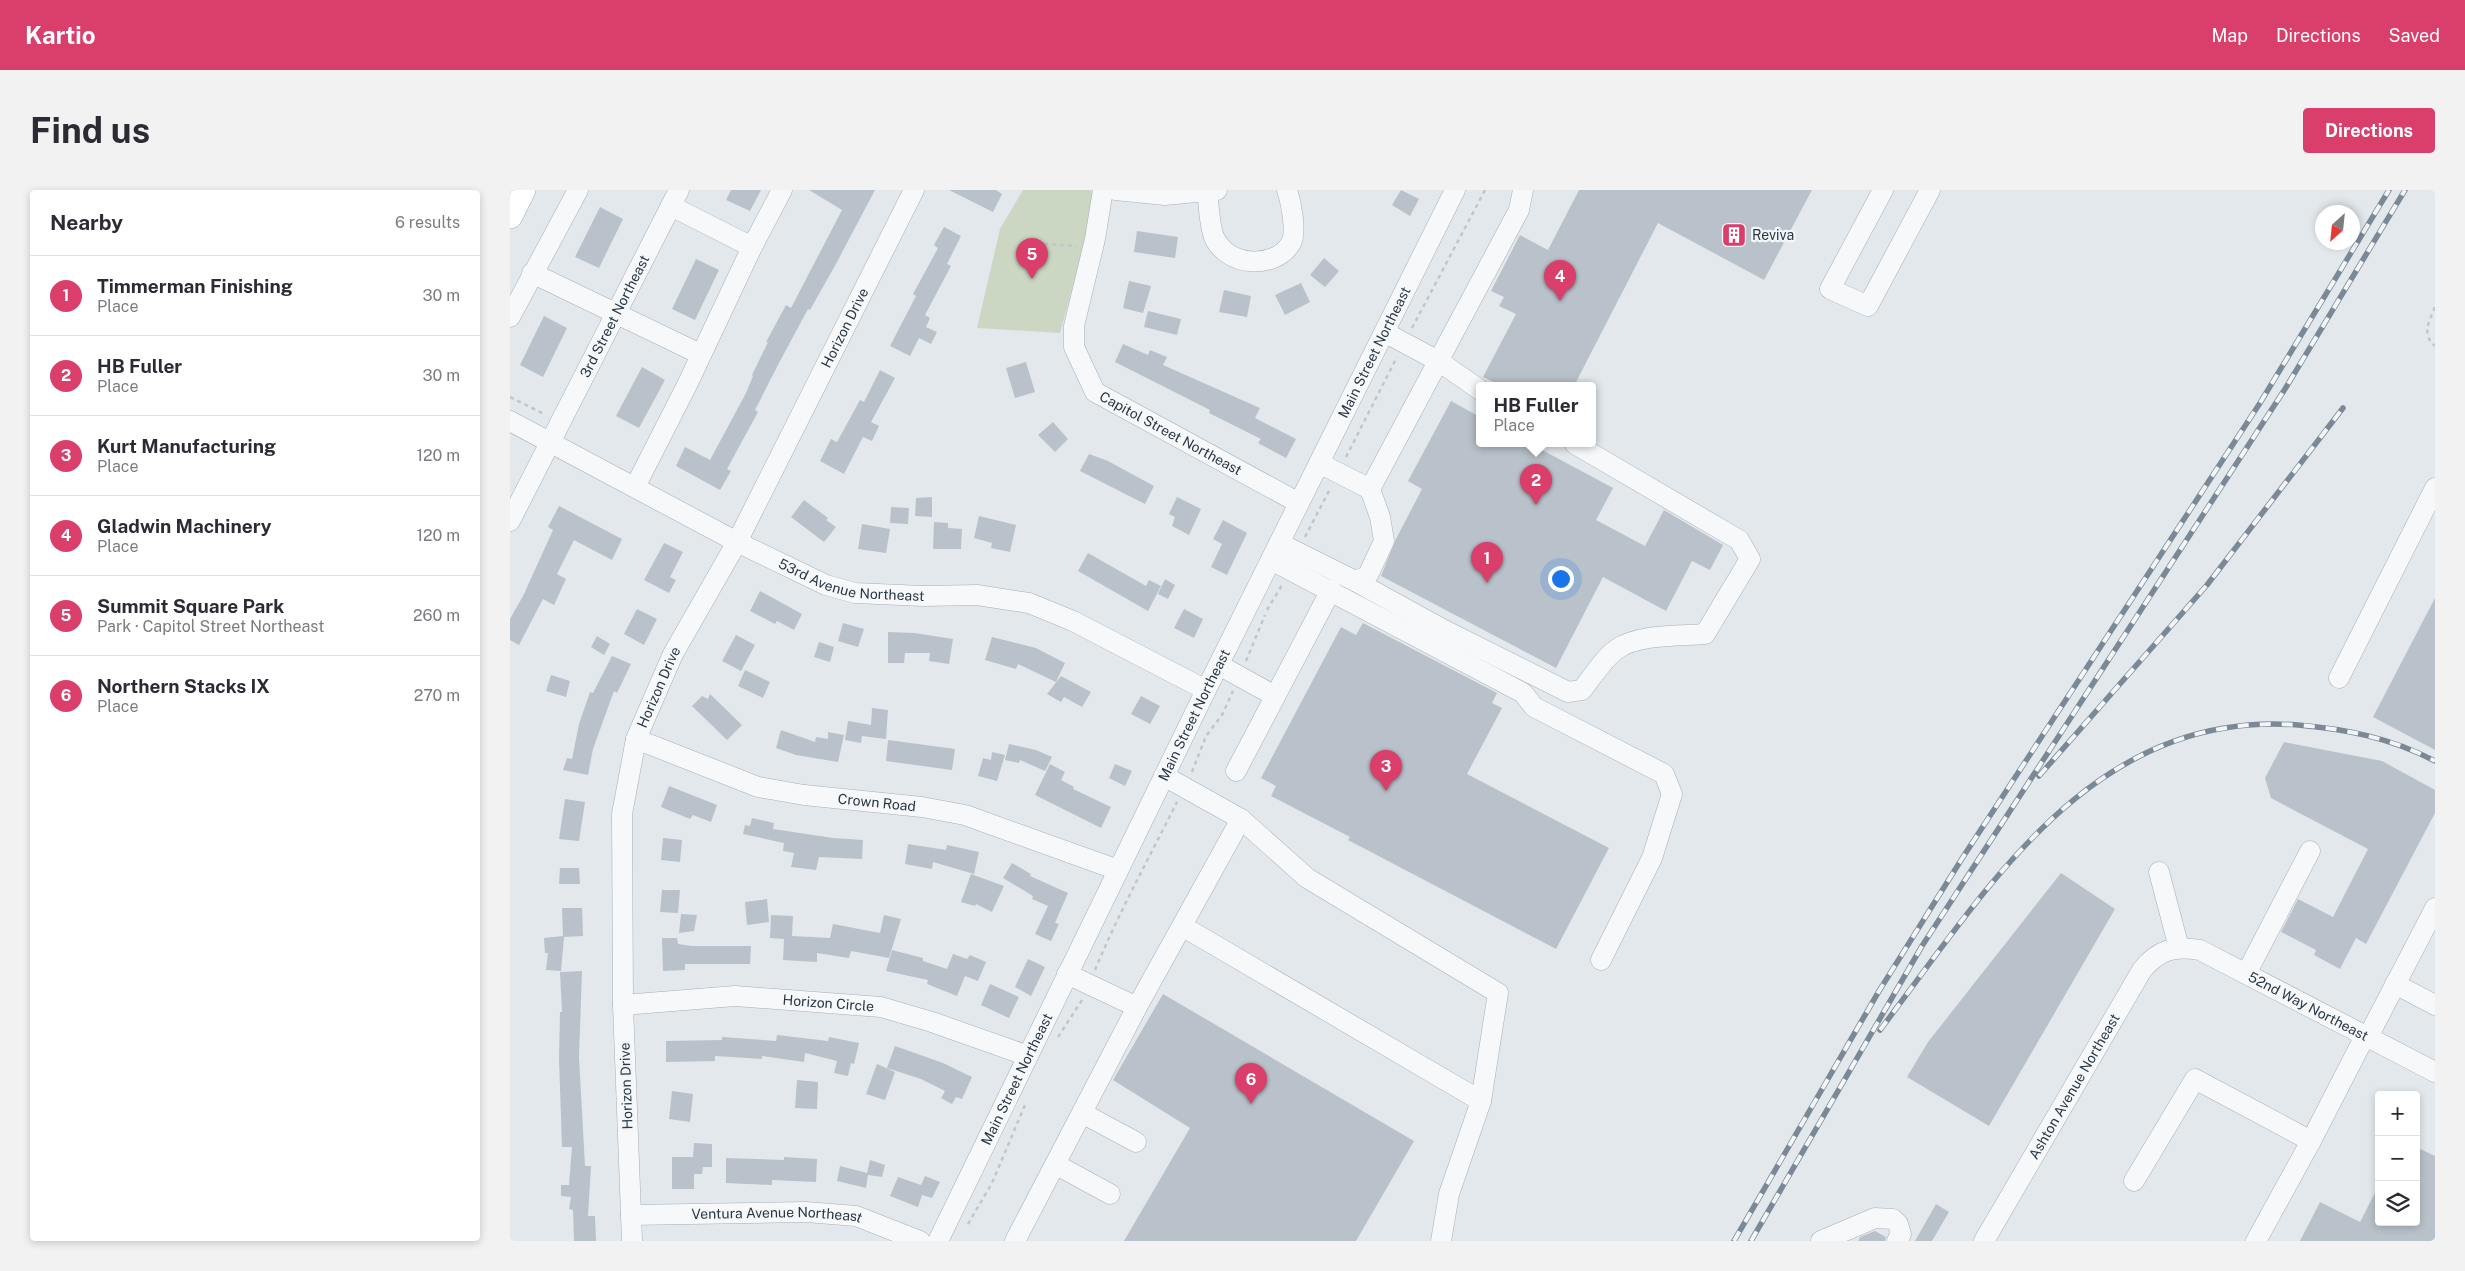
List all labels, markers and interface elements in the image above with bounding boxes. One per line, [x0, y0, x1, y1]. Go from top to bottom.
text: Kartio [25, 21, 96, 49]
text: Map [2211, 25, 2248, 46]
text: Directions [2276, 25, 2361, 46]
text: Saved [2389, 25, 2440, 46]
button: Directions [2303, 108, 2435, 153]
text: Find us [30, 110, 150, 151]
north arrow [2315, 205, 2360, 250]
text: Nearby [50, 210, 123, 235]
text: 6 results [395, 213, 460, 232]
building icon: Reviva [1721, 222, 1747, 248]
place label: Reviva [1752, 227, 1794, 243]
pin: 5 [1016, 238, 1048, 279]
street label: 3rd Street Northeast [577, 252, 653, 380]
pin: 4 [1544, 260, 1576, 301]
text: Timmerman Finishing [97, 275, 293, 297]
street label: Main Street Northeast [1335, 284, 1414, 421]
street label: Horizon Drive [818, 285, 871, 370]
text: 1 [63, 286, 69, 305]
text: 30 m [423, 286, 460, 305]
text: Place [97, 297, 139, 316]
text: HB Fuller [97, 355, 182, 377]
text: 2 [61, 366, 71, 385]
text: 30 m [423, 366, 460, 385]
text: Place [97, 377, 139, 396]
popup [1476, 382, 1596, 447]
street label: Capitol Street Northeast [1097, 388, 1245, 478]
text: HB Fuller [1493, 394, 1579, 416]
text: Place [1493, 416, 1535, 435]
text: Kurt Manufacturing [97, 435, 276, 457]
text: 3 [61, 446, 71, 465]
text: 120 m [416, 446, 460, 465]
text: Place [97, 457, 139, 476]
pin: 2 [1520, 464, 1552, 505]
text: Gladwin Machinery [97, 515, 271, 537]
text: 4 [61, 526, 71, 545]
text: 120 m [416, 526, 460, 545]
text: Place [97, 537, 139, 556]
pin: 1 [1471, 542, 1503, 583]
street label: 53rd Avenue Northeast [776, 555, 925, 604]
your location [1548, 566, 1574, 592]
text: Summit Square Park [97, 595, 284, 617]
text: 5 [61, 606, 71, 625]
text: 260 m [413, 606, 460, 625]
text: Park · Capitol Street Northeast [97, 617, 324, 636]
street label: Horizon Drive [634, 644, 684, 730]
street label: Main Street Northeast [1155, 647, 1233, 783]
text: Northern Stacks IX [97, 675, 270, 697]
text: 6 [61, 686, 71, 705]
text: 270 m [414, 686, 460, 705]
text: Place [97, 697, 139, 716]
pin: 3 [1370, 750, 1402, 791]
street label: Crown Road [837, 790, 917, 814]
street label: 52nd Way Northeast [2246, 968, 2371, 1044]
street label: Horizon Circle [782, 992, 875, 1014]
street label: Main Street Northeast [978, 1011, 1056, 1148]
street label: Ashton Avenue Northeast [2025, 1011, 2123, 1162]
street label: Horizon Drive [616, 1042, 636, 1130]
pin: 6 [1235, 1063, 1267, 1104]
map controls [2375, 1091, 2420, 1226]
button: + [2375, 1091, 2420, 1136]
button: − [2375, 1136, 2420, 1181]
button: layers [2375, 1181, 2420, 1226]
street label: Ventura Avenue Northeast [691, 1204, 865, 1226]

